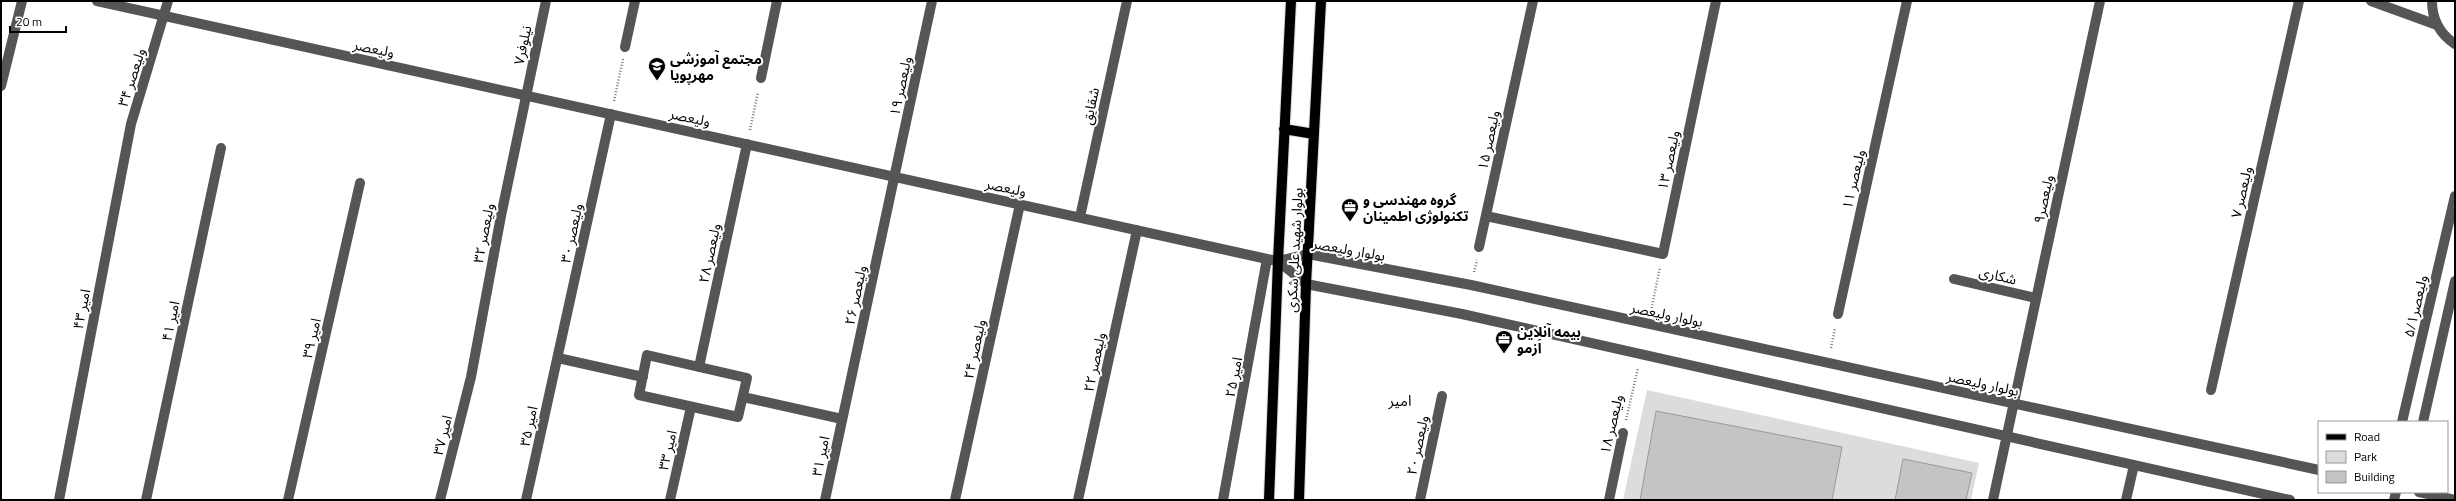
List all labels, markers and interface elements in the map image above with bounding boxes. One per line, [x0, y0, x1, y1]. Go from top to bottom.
scale bar [10, 8, 66, 34]
text: 20 m [16, 12, 42, 31]
street label: نیلوفر۷ [508, 23, 536, 67]
street label: ولیعصر [351, 33, 396, 63]
street label: ولیعصر ۳۴ [112, 45, 150, 109]
place label: مجتمع آموزشی مهرپویا [670, 48, 762, 85]
street label: ولیعصر ۱۹ [883, 54, 917, 118]
school or university icon: مجتمع آموزشی مهرپویا [647, 56, 667, 81]
street label: شقایق [1076, 85, 1104, 127]
street label: ولیعصر [667, 102, 712, 132]
street label: ولیعصر ۱۵ [1471, 108, 1505, 172]
street label: ولیعصر ۱۳ [1651, 128, 1685, 192]
street label: ولیعصر ۱۱ [1836, 147, 1870, 211]
street label: ولیعصر ۷ [2225, 164, 2257, 220]
street label: ولیعصر [983, 172, 1028, 202]
street label: ولیعصر۹ [2028, 173, 2058, 225]
street label: بولوار شهید علی شکری [1280, 187, 1308, 313]
place label: گروه مهندسی و تکنولوژی اطمینان [1363, 189, 1468, 226]
office icon: گروه مهندسی و تکنولوژی اطمینان [1340, 197, 1360, 222]
street label: ولیعصر ۳۲ [467, 201, 499, 265]
street label: ولیعصر ۳۰ [554, 201, 588, 265]
street label: ولیعصر ۲۸ [692, 221, 726, 285]
street label: بولوار ولیعصر [1310, 232, 1387, 266]
street label: شکاری [1977, 261, 2019, 290]
street label: ولیعصر ۲۶ [838, 263, 872, 327]
street label: ولیعصر۵/۱ [2398, 273, 2432, 339]
street label: امیر ۴۳ [67, 287, 95, 331]
street label: بولوار ولیعصر [1628, 296, 1705, 332]
street label: امیر ۴۱ [156, 299, 184, 343]
street label: امیر ۳۹ [296, 316, 326, 360]
street label: ولیعصر ۲۴ [957, 317, 991, 381]
place label: بیمه آنلاین اَزمو [1517, 321, 1581, 358]
office icon: بیمه آنلاین اَزمو [1494, 329, 1514, 354]
street label: ولیعصر ۲۲ [1077, 330, 1111, 394]
street label: امیر ۲۵ [1219, 355, 1247, 399]
street label: بولوار ولیعصر [1944, 365, 2021, 401]
district label: امیر [1388, 389, 1411, 412]
street label: ولیعصر ۱۸ [1594, 392, 1628, 456]
street label: امیر ۳۵ [514, 404, 542, 448]
street label: امیر ۳۷ [427, 413, 457, 457]
street label: ولیعصر ۲۰ [1400, 413, 1434, 477]
legend [2318, 421, 2448, 493]
text: Road [2354, 427, 2380, 446]
street label: امیر ۳۳ [652, 428, 682, 472]
street label: امیر ۳۱ [806, 434, 834, 478]
text: Park [2354, 447, 2377, 466]
text: Building [2354, 467, 2395, 486]

